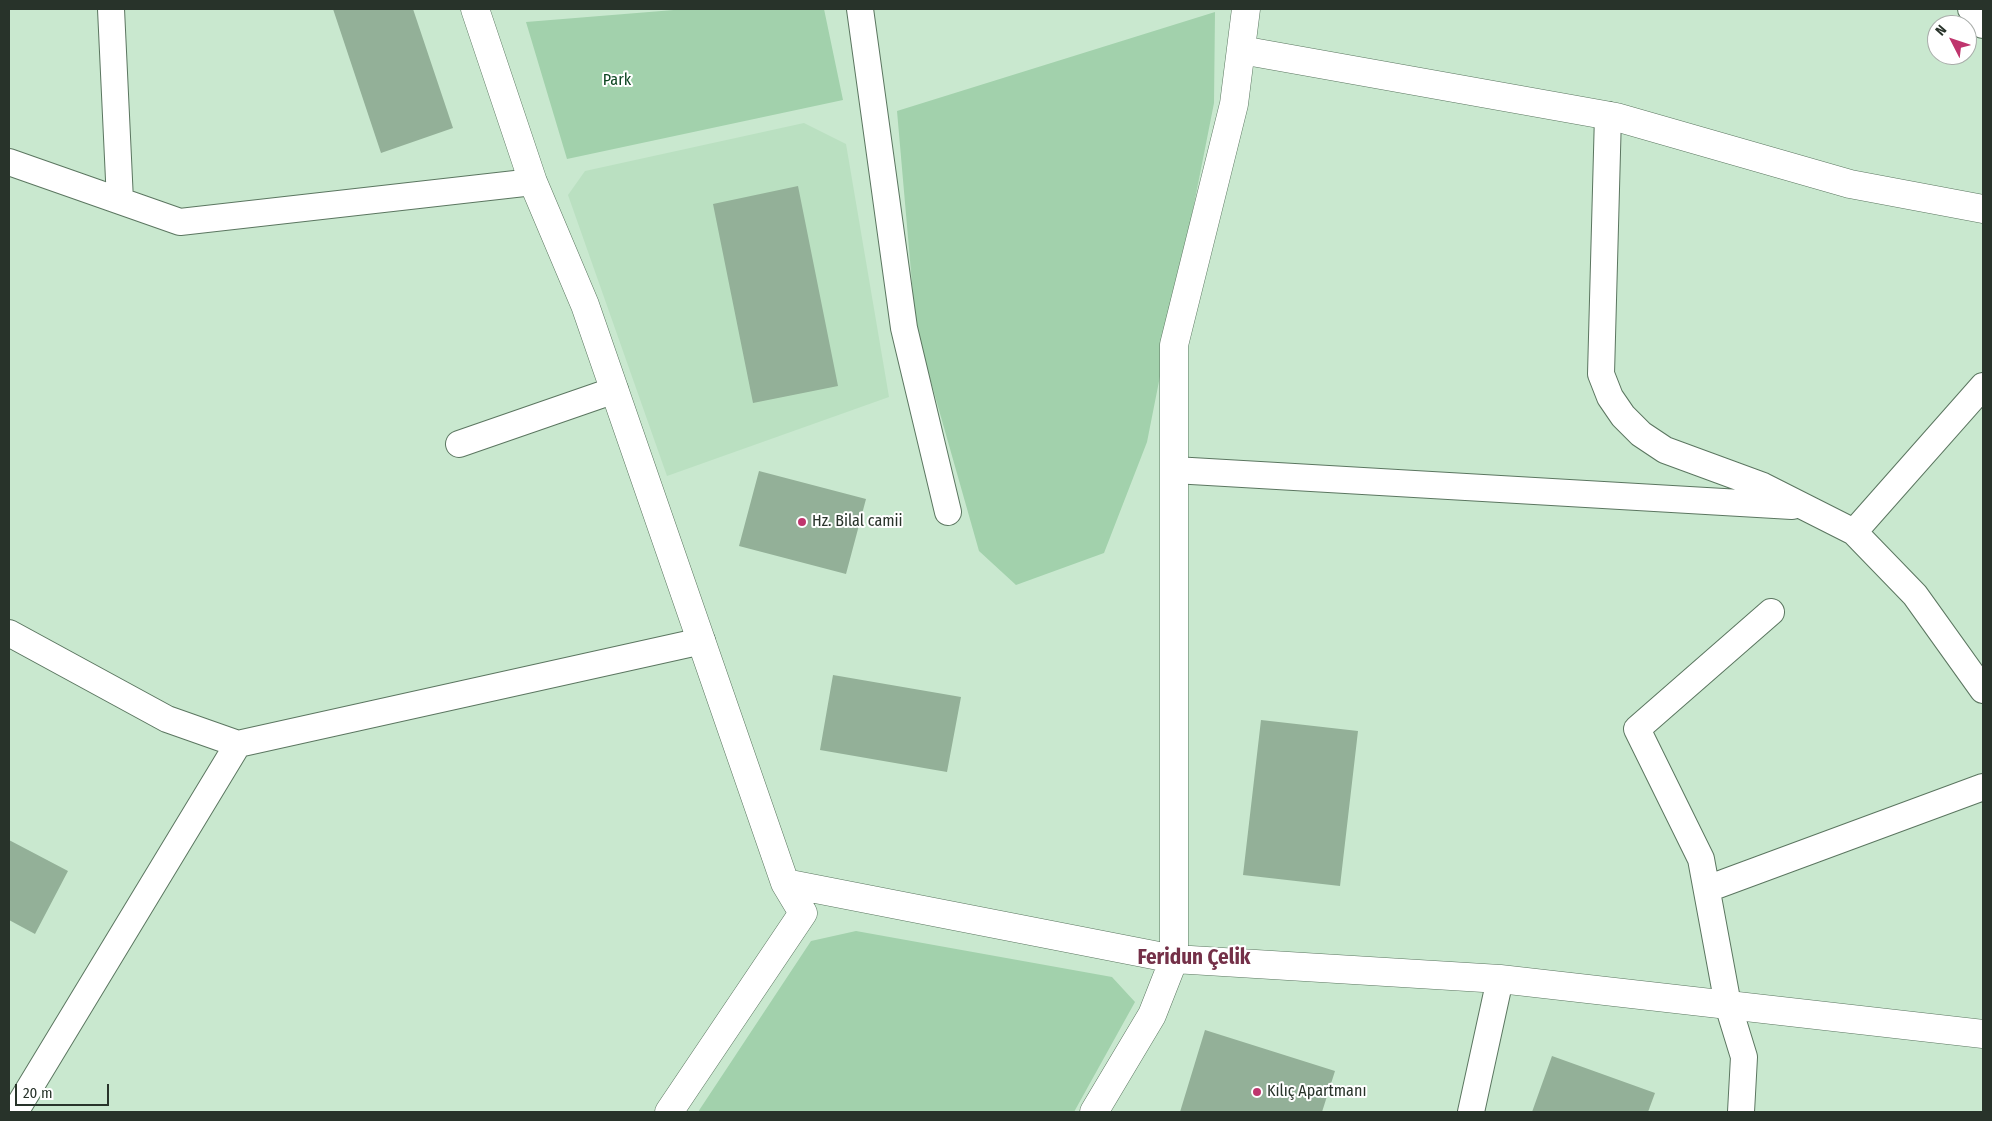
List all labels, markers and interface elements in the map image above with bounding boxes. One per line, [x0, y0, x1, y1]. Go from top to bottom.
north arrow [1927, 15, 1977, 65]
text: N [1932, 22, 1950, 39]
park label: Park [603, 71, 631, 91]
place label: Hz. Bilal camii [812, 512, 903, 532]
marker: Hz. Bilal camii [796, 516, 808, 528]
district label: Feridun Çelik [1137, 945, 1251, 971]
scale bar [18, 1074, 111, 1106]
place label: Kılıç Apartmanı [1267, 1082, 1366, 1102]
text: 20 m [23, 1084, 53, 1102]
marker: Kılıç Apartmanı [1251, 1086, 1263, 1098]

